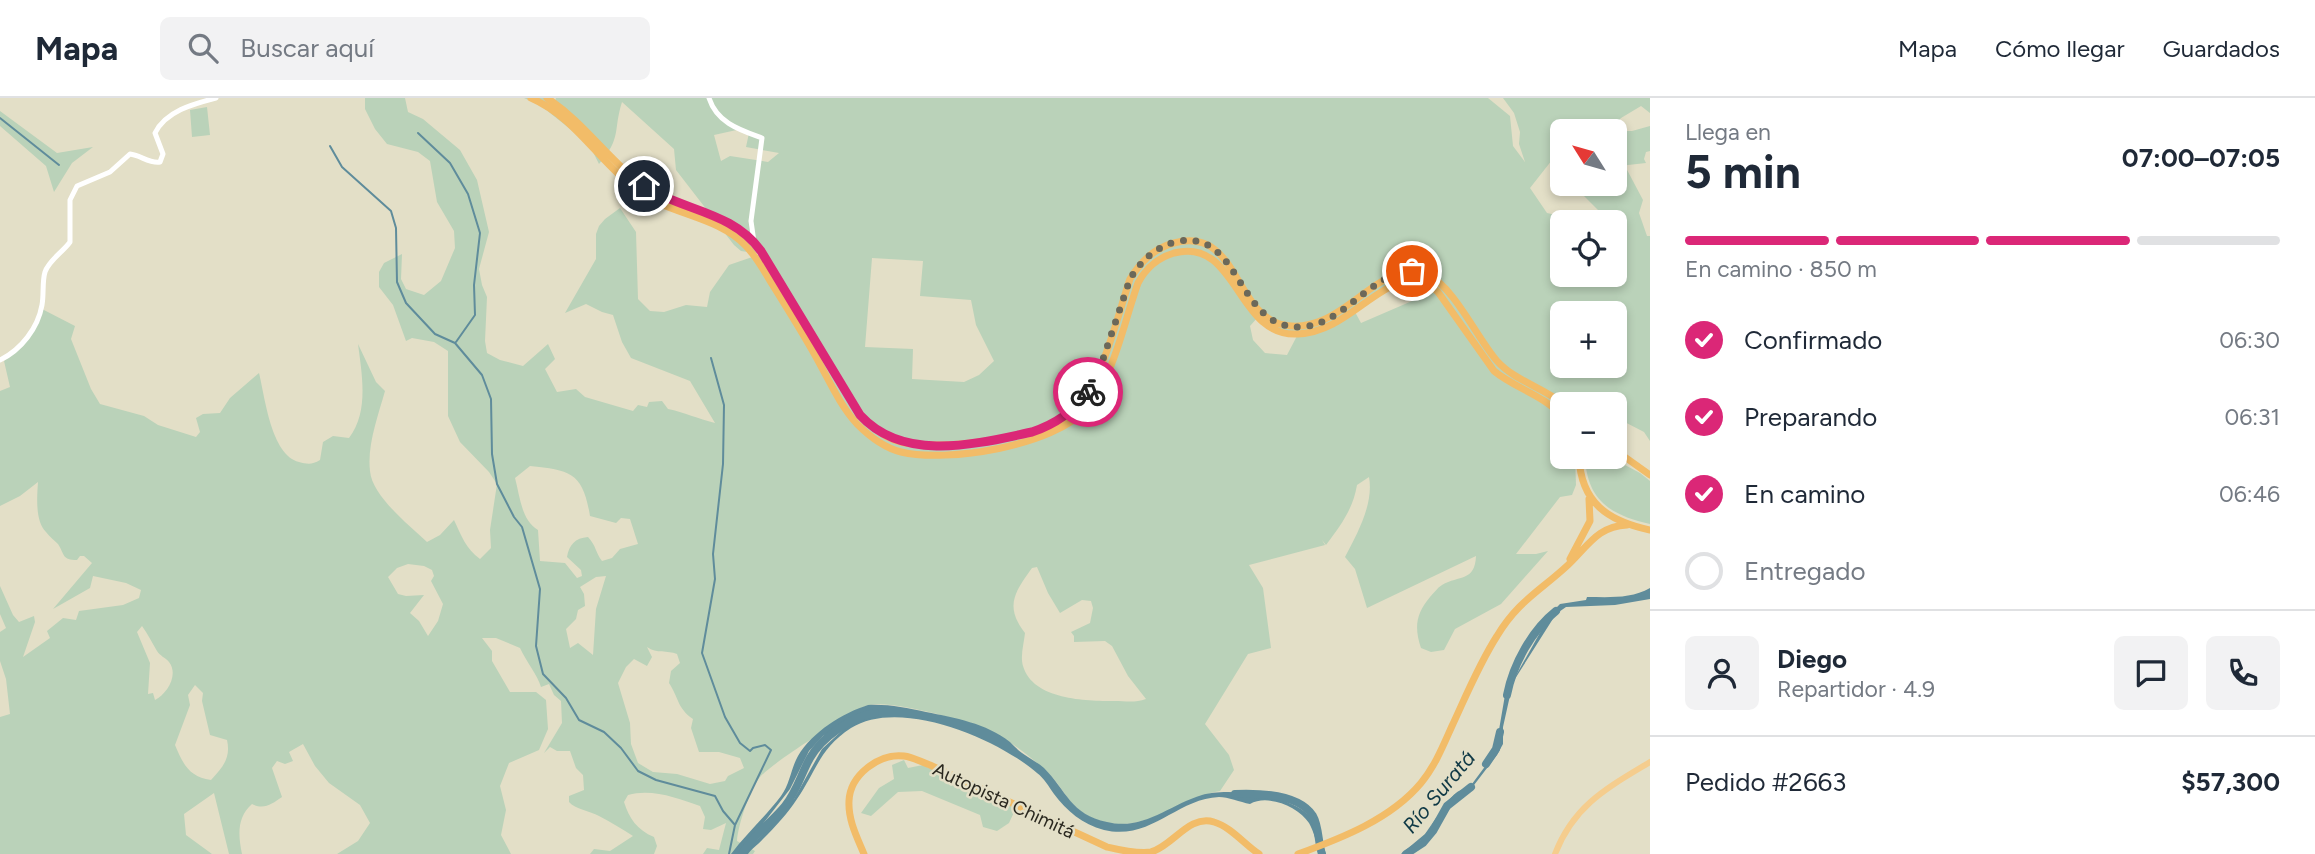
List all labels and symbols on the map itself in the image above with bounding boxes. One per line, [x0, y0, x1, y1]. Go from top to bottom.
north arrow [1550, 119, 1628, 196]
pin [614, 156, 674, 216]
pin [1382, 241, 1442, 301]
courier [1053, 357, 1123, 427]
water label: Río Suratá [1397, 745, 1480, 838]
street label: Autopista Chimitá [929, 758, 1078, 843]

